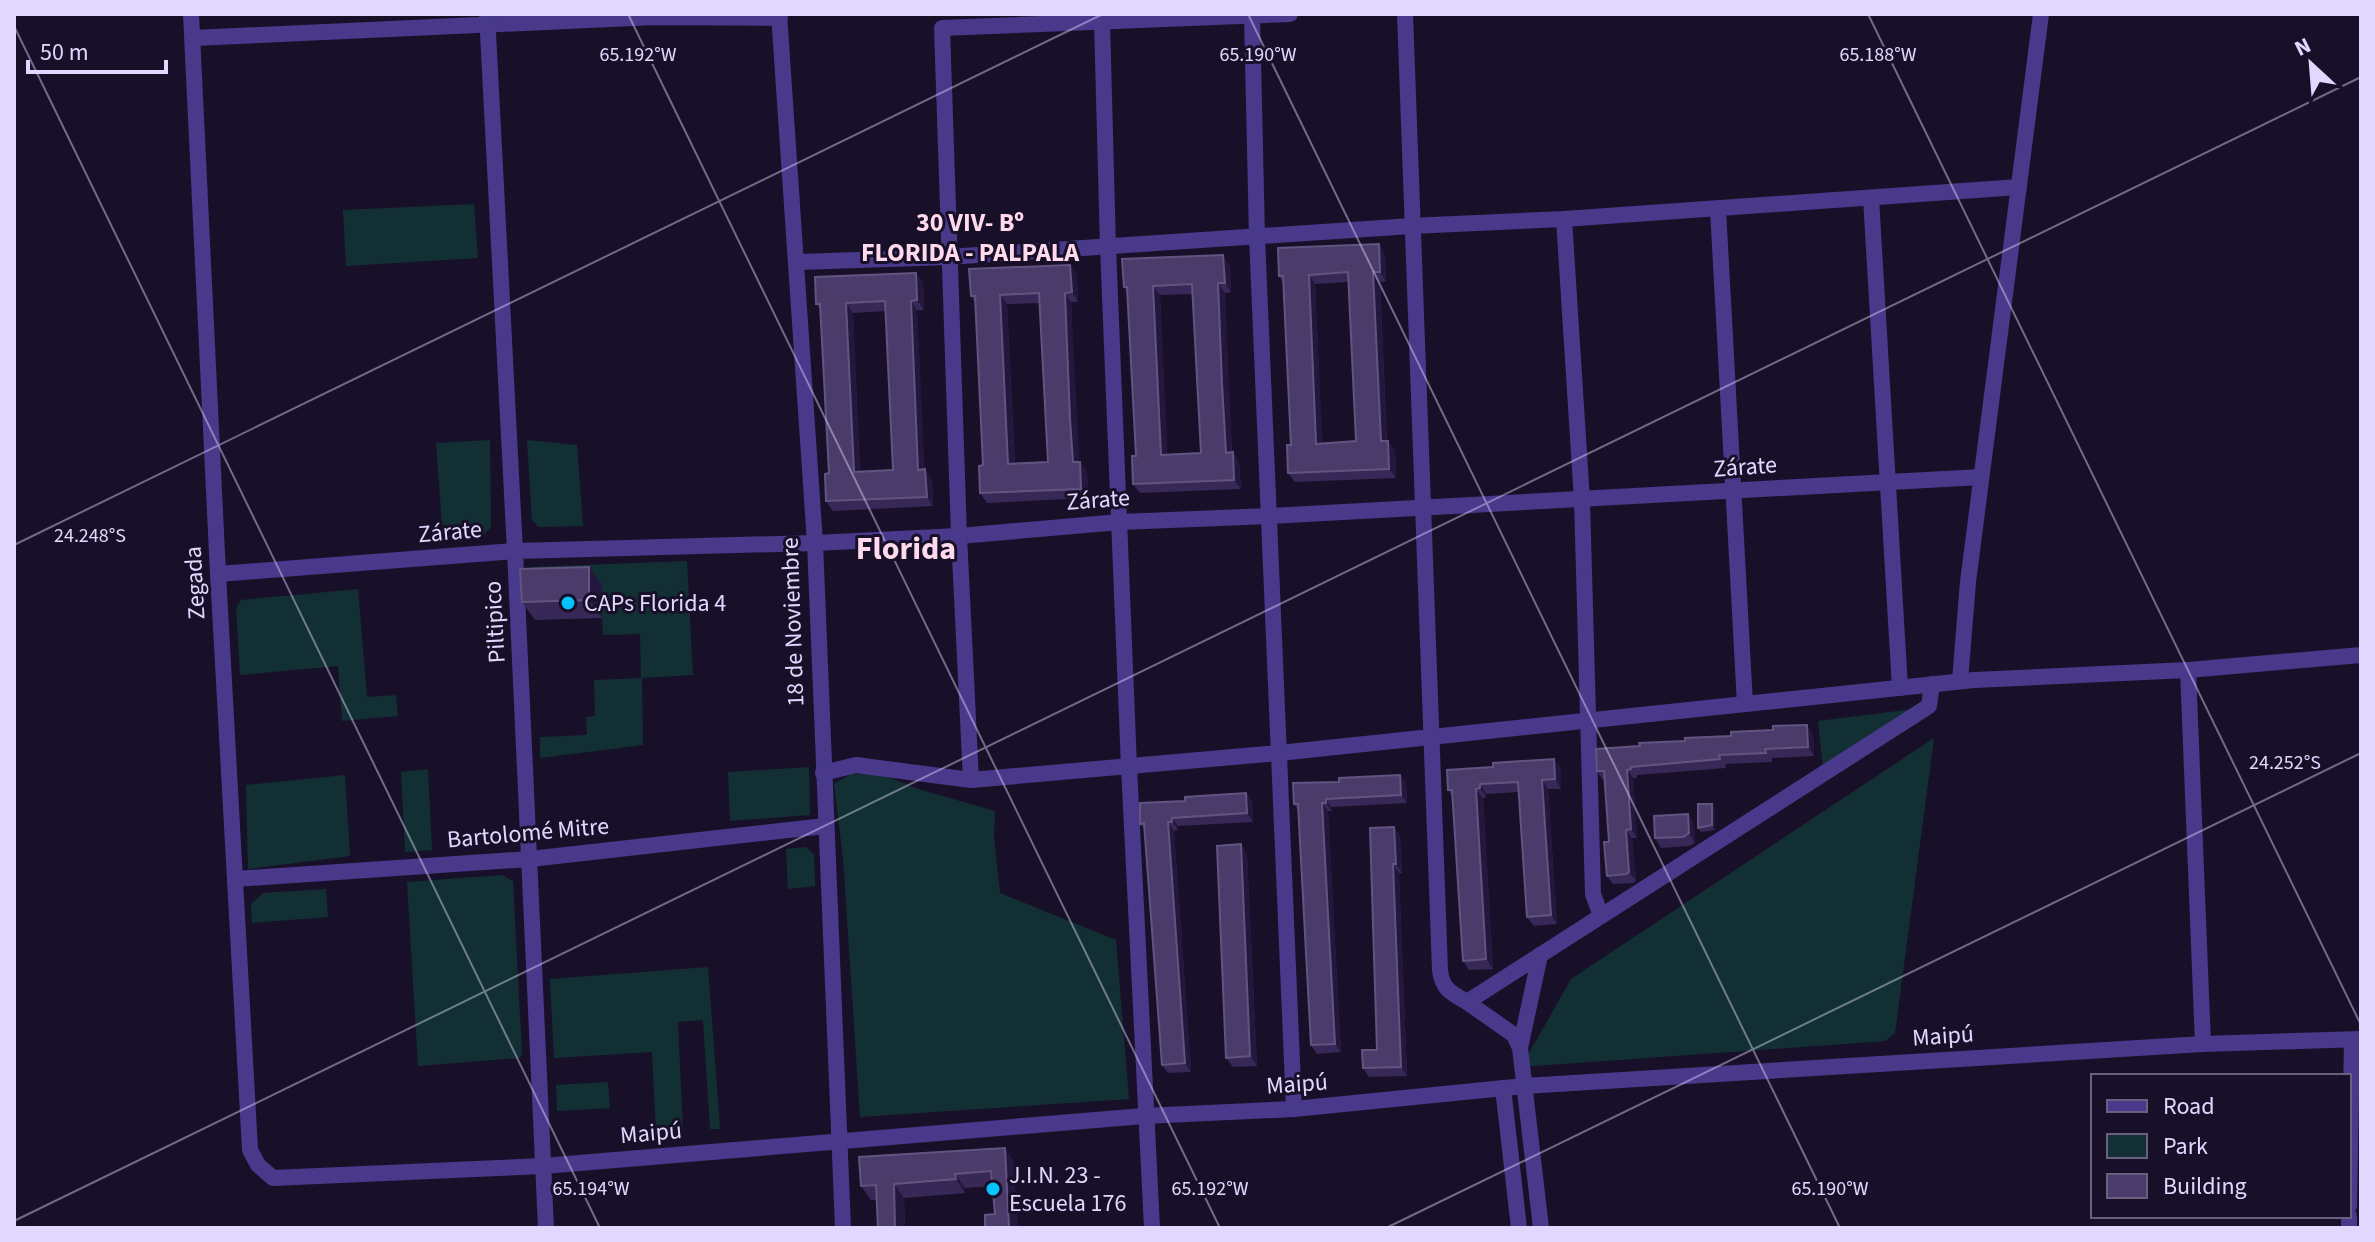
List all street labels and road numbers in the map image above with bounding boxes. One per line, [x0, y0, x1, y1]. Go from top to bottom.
street label: Zárate [1712, 447, 1778, 487]
street label: Zárate [1065, 480, 1131, 520]
street label: Zárate [417, 512, 483, 552]
street label: 18 de Noviembre [773, 537, 813, 707]
street label: Zegada [176, 545, 214, 621]
street label: Piltipico [475, 580, 515, 664]
street label: Bartolomé Mitre [446, 808, 610, 858]
street label: Maipú [1911, 1016, 1975, 1056]
street label: Maipú [1265, 1064, 1329, 1104]
street label: Maipú [619, 1113, 683, 1153]

